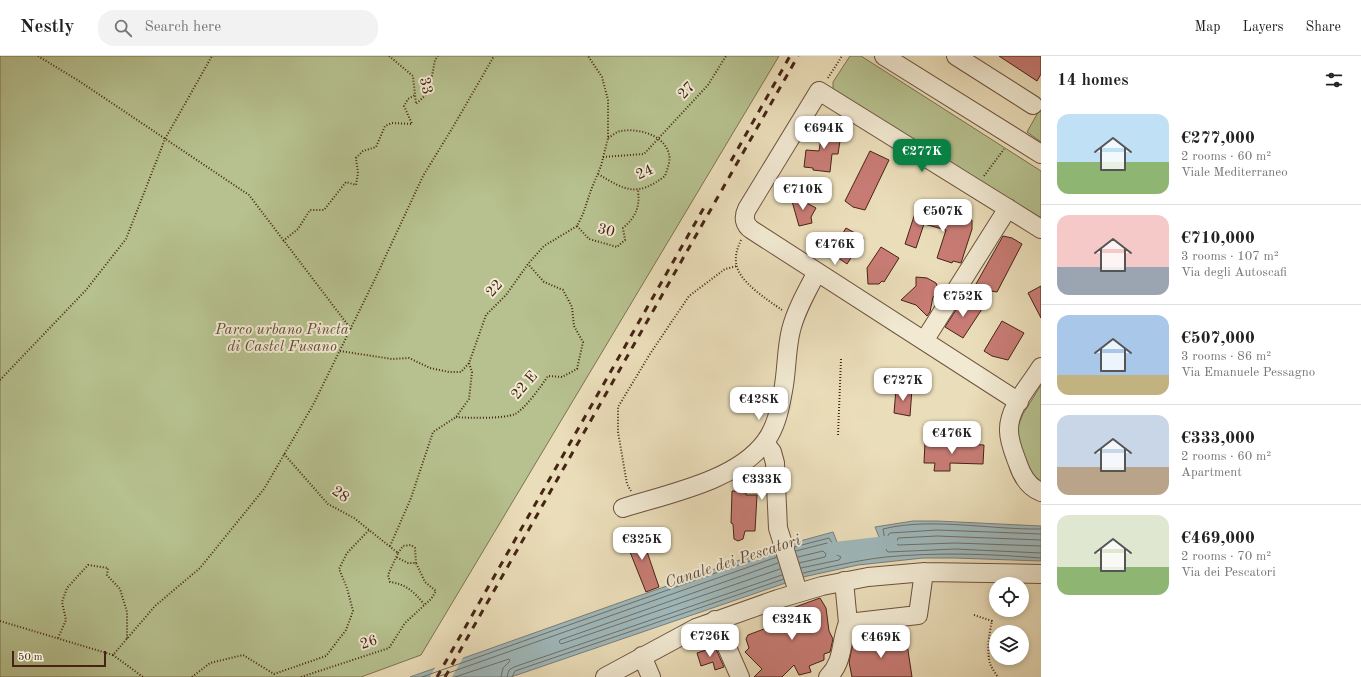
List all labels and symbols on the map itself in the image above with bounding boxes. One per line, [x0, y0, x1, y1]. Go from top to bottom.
street label: 33 [416, 76, 434, 96]
street label: 27 [676, 80, 698, 102]
pin: €694K [796, 116, 852, 150]
pin: €277K [894, 139, 950, 173]
street label: 24 [634, 163, 656, 183]
pin: €710K [775, 177, 831, 211]
pin: €507K [915, 199, 971, 233]
street label: 30 [596, 222, 616, 240]
pin: €476K [807, 232, 863, 266]
street label: 22 [484, 278, 506, 300]
pin: €752K [935, 284, 991, 318]
park label: Parco urbano Pineta di Castel Fusano [214, 323, 349, 355]
pin: €727K [875, 368, 931, 402]
street label: 22 E [509, 369, 541, 403]
pin: €428K [731, 387, 787, 421]
pin: €476K [924, 421, 980, 455]
pin: €333K [734, 467, 790, 501]
street label: 28 [329, 484, 351, 506]
pin: €325K [614, 527, 670, 561]
water label: Canale dei Pescatori [663, 532, 803, 591]
pin: €324K [764, 607, 820, 641]
pin: €726K [682, 624, 738, 658]
pin: €469K [853, 625, 909, 659]
street label: 26 [358, 633, 380, 653]
scale bar [12, 649, 106, 668]

